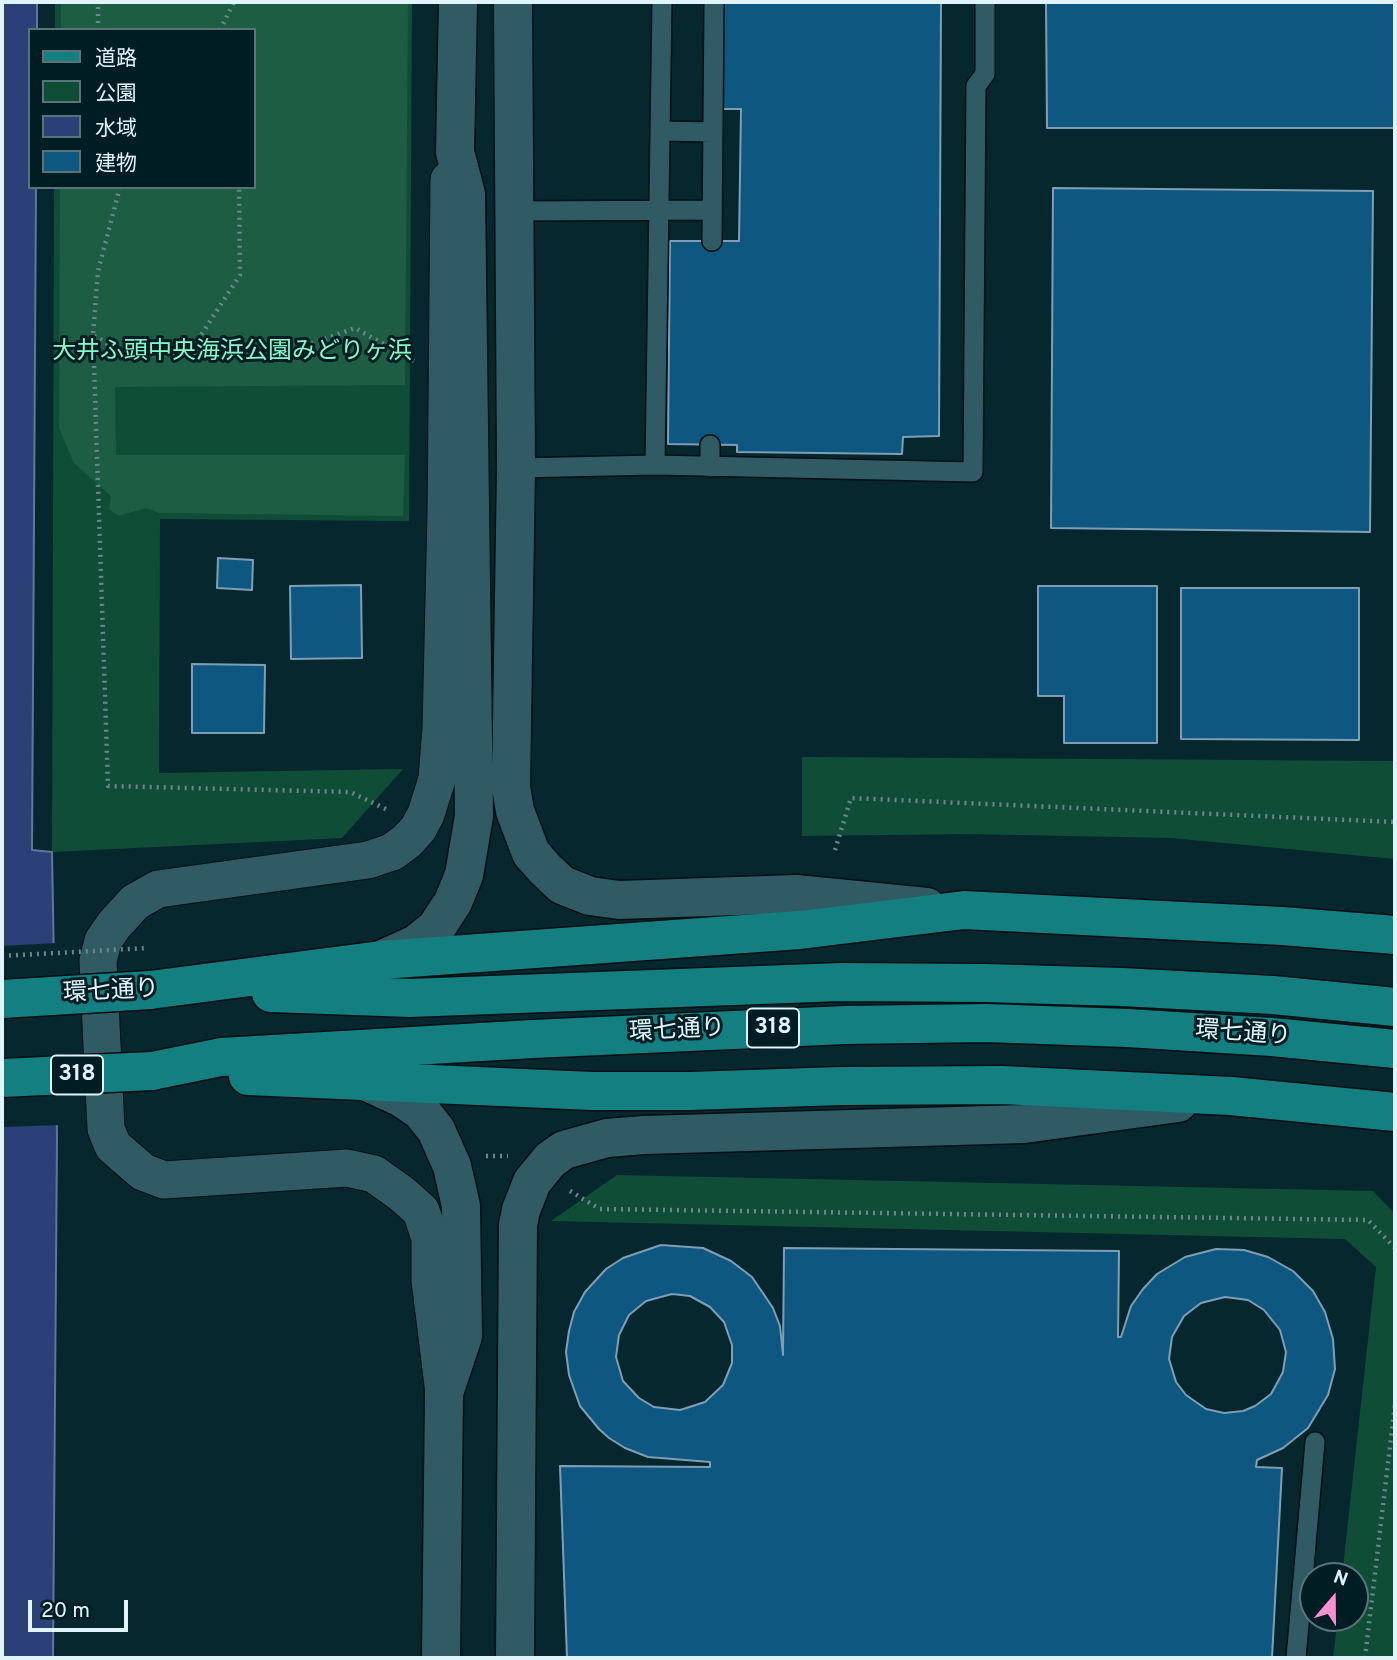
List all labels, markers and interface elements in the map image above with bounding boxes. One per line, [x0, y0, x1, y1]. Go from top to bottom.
legend [28, 28, 256, 189]
text: 道路 [95, 46, 137, 73]
text: 公園 [95, 81, 137, 108]
text: 水域 [95, 116, 137, 143]
text: 建物 [95, 151, 137, 178]
park label: 大井ふ頭中央海浜公園みどりヶ浜 [52, 339, 412, 367]
street label: 環七通り [62, 976, 160, 1010]
road number: 318 [747, 1009, 799, 1048]
street label: 環七通り [628, 1015, 726, 1049]
street label: 環七通り [1194, 1017, 1292, 1053]
road number: 318 [51, 1056, 103, 1094]
north arrow [1299, 1562, 1369, 1632]
text: N [1330, 1566, 1351, 1593]
scale bar [32, 1586, 131, 1630]
text: 20 m [41, 1598, 90, 1625]

